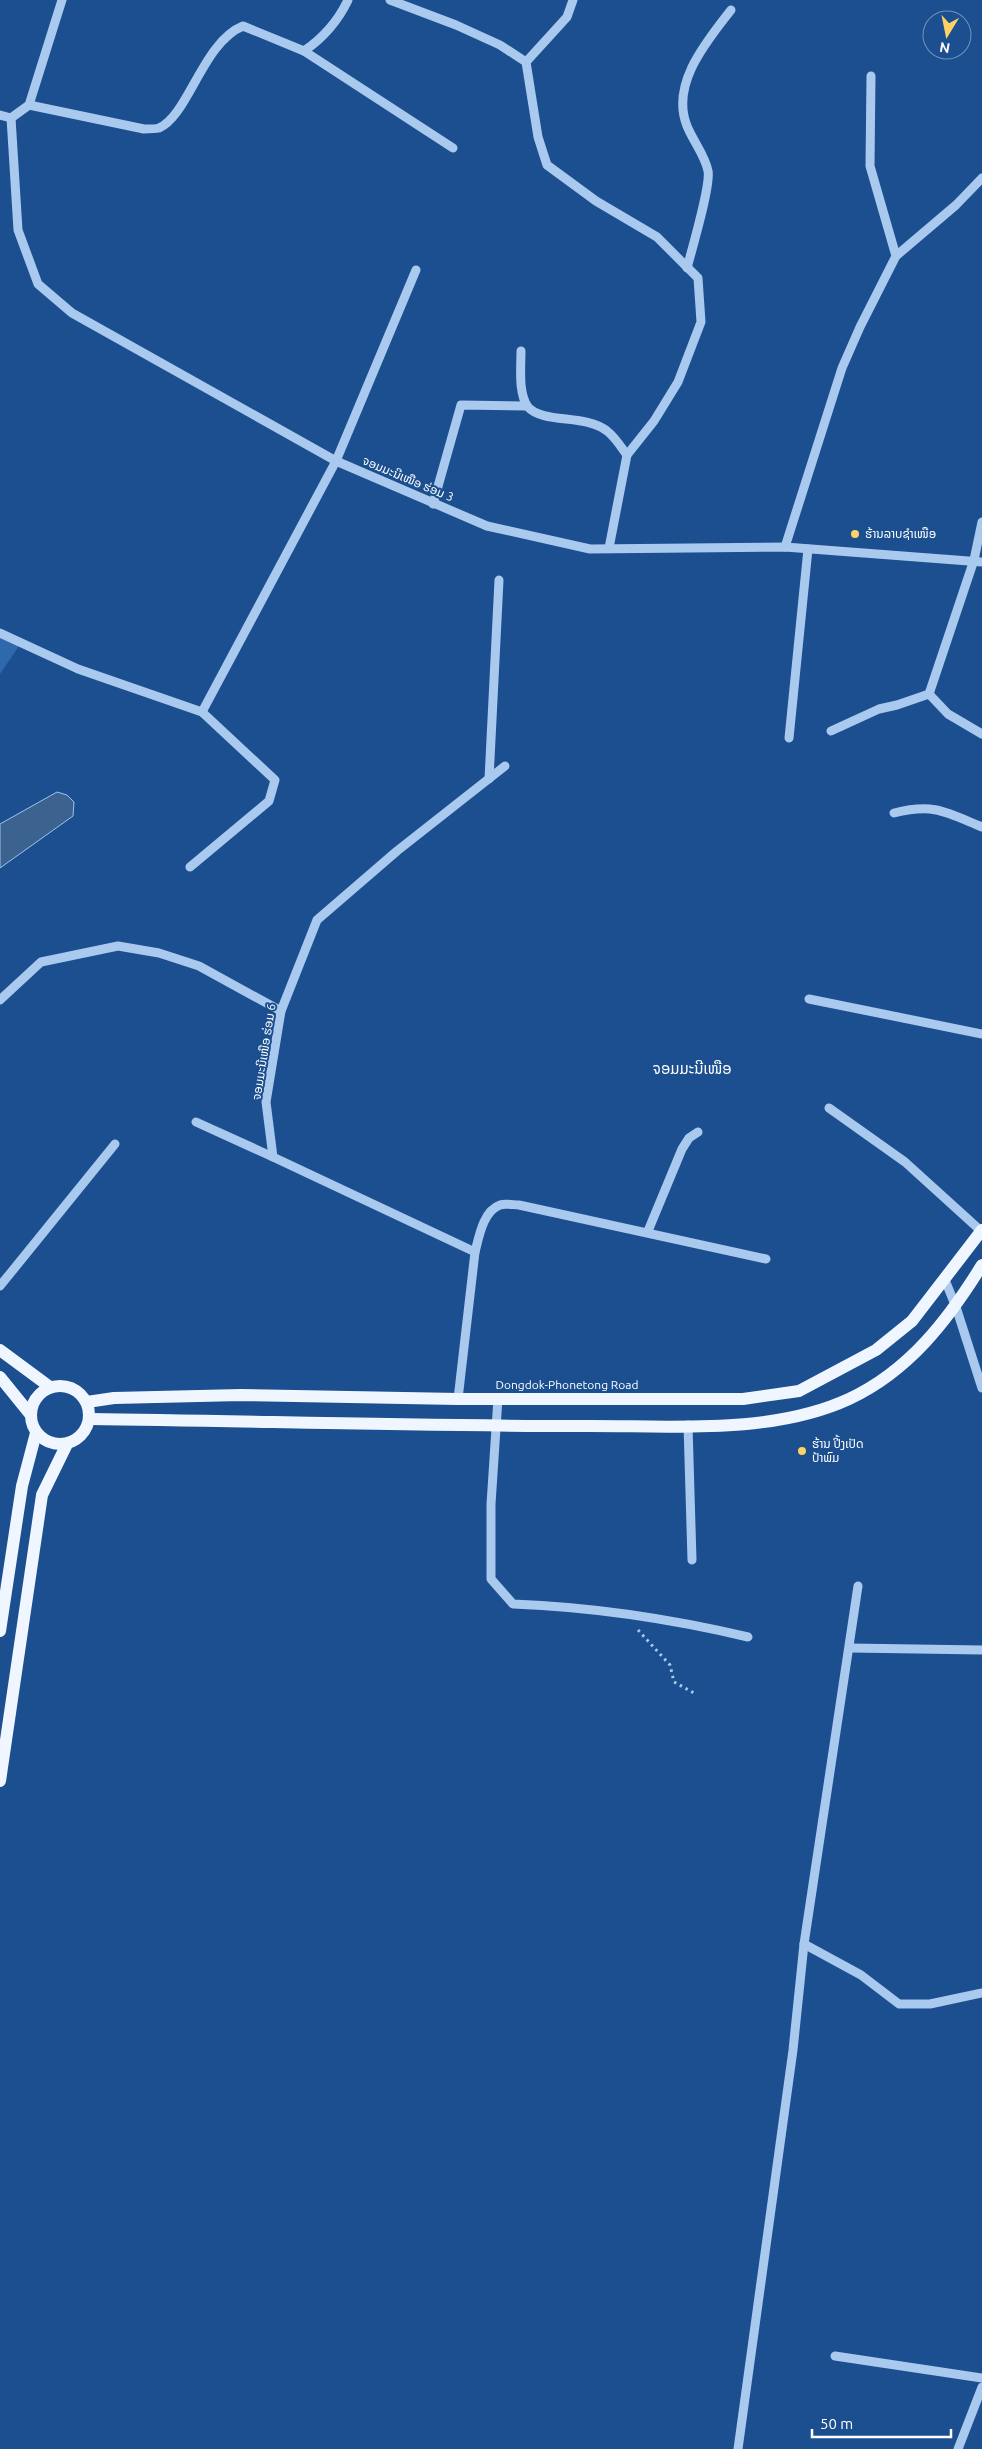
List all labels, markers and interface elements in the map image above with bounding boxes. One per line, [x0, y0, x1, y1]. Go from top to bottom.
north arrow [922, 10, 972, 60]
text: N [938, 39, 951, 57]
street label: ຈອມມະນີເໜືອ ຮ່ອມ 3 [361, 453, 456, 504]
place label: ຮ້ານລາບຊຳເໜືອ [865, 527, 936, 540]
marker: ຮ້ານລາບຊຳເໜືອ [849, 528, 861, 540]
street label: ຈອມມະນີເໜືອ ຮ່ອມ 6 [249, 1002, 278, 1101]
district label: ຈອມມະນີເໜືອ [652, 1060, 732, 1077]
street label: Dongdok-Phonetong Road [496, 1378, 638, 1391]
place label: ຮ້ານ ປີ້ງເປັດ ປ້າພົມ [812, 1434, 864, 1464]
marker: ຮ້ານ ປີ້ງເປັດ ປ້າພົມ [796, 1445, 808, 1457]
scale bar [812, 2406, 951, 2438]
text: 50 m [820, 2415, 853, 2432]

